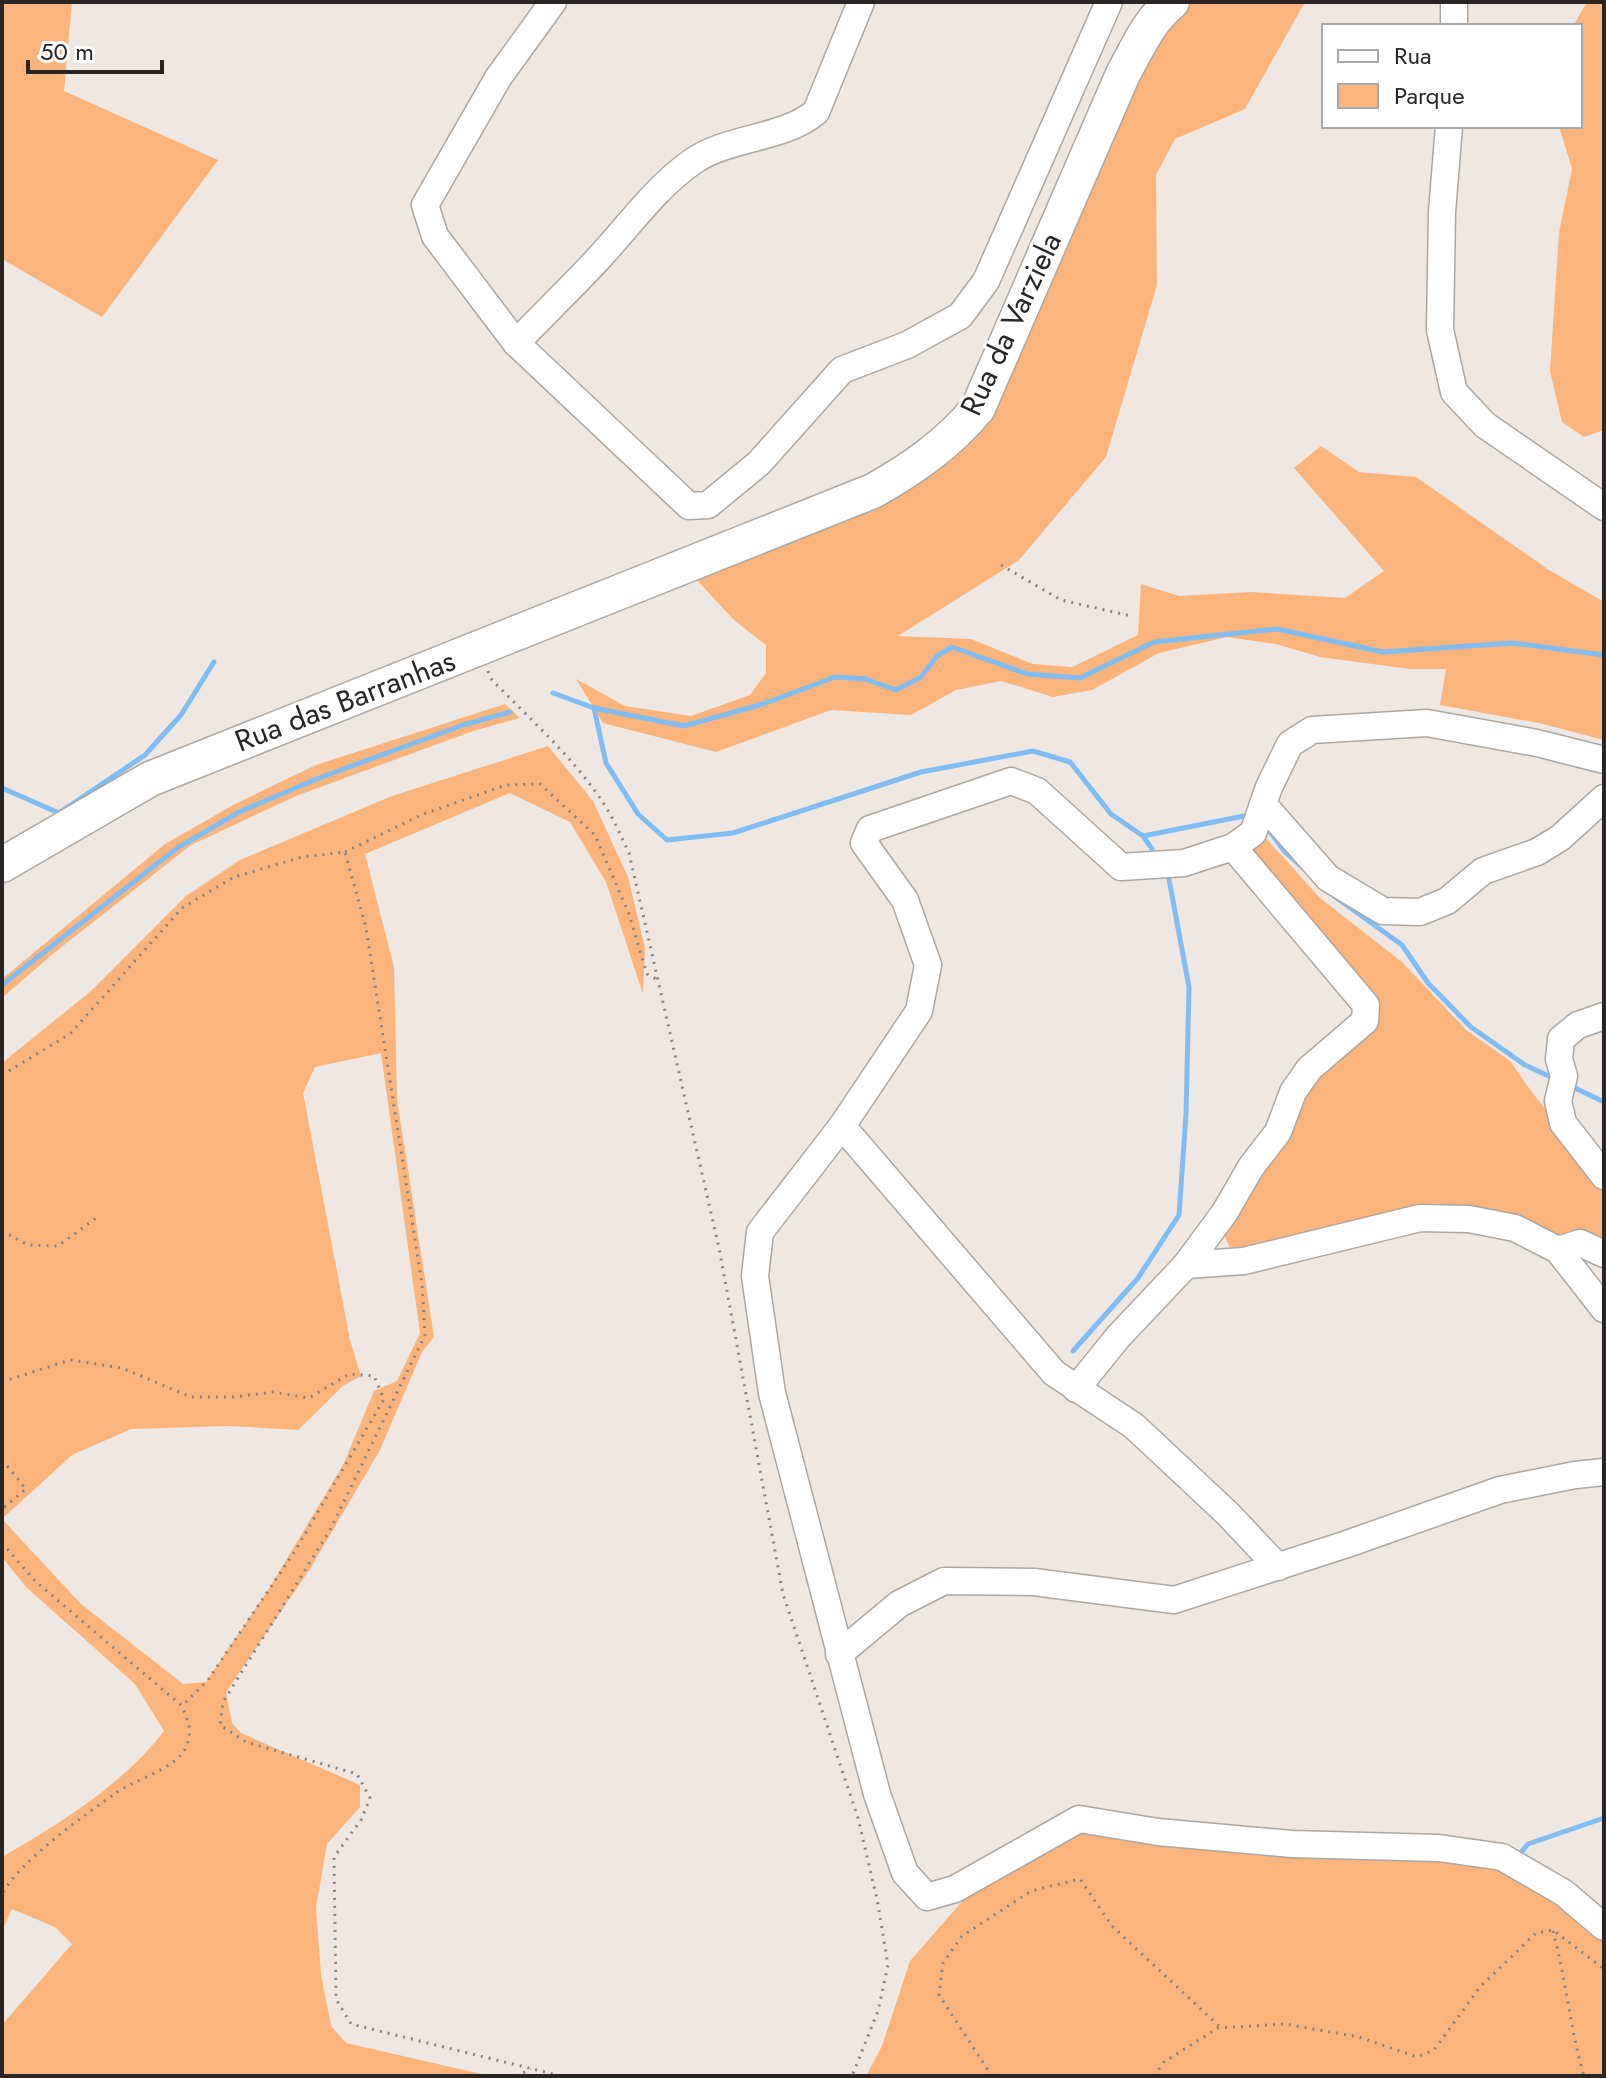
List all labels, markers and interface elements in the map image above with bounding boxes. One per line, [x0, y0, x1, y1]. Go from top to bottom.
scale bar [28, 24, 162, 74]
legend [1322, 24, 1582, 128]
text: 50 m [40, 34, 94, 69]
text: Rua [1394, 38, 1432, 73]
text: Parque [1394, 78, 1465, 113]
street label: Rua da Varziela [949, 225, 1072, 422]
street label: Rua das Barranhas [228, 639, 461, 762]

